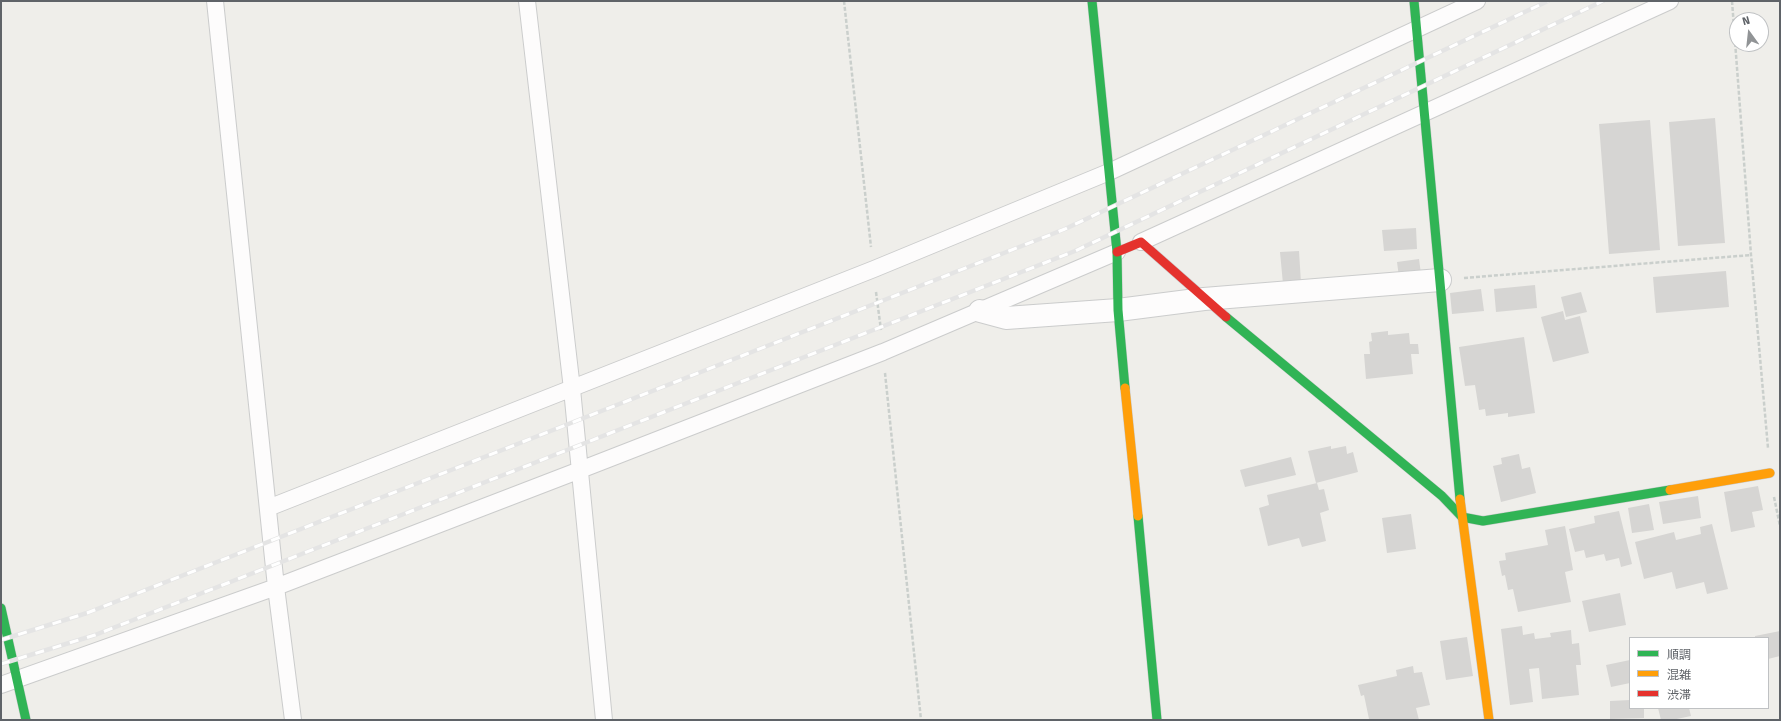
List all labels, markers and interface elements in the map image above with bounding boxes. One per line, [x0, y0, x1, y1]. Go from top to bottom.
north arrow [1729, 12, 1769, 52]
text: N [1741, 14, 1751, 28]
legend [1629, 637, 1769, 709]
text: 順調 [1667, 648, 1691, 662]
text: 混雑 [1667, 668, 1691, 682]
text: 渋滞 [1667, 688, 1691, 702]

